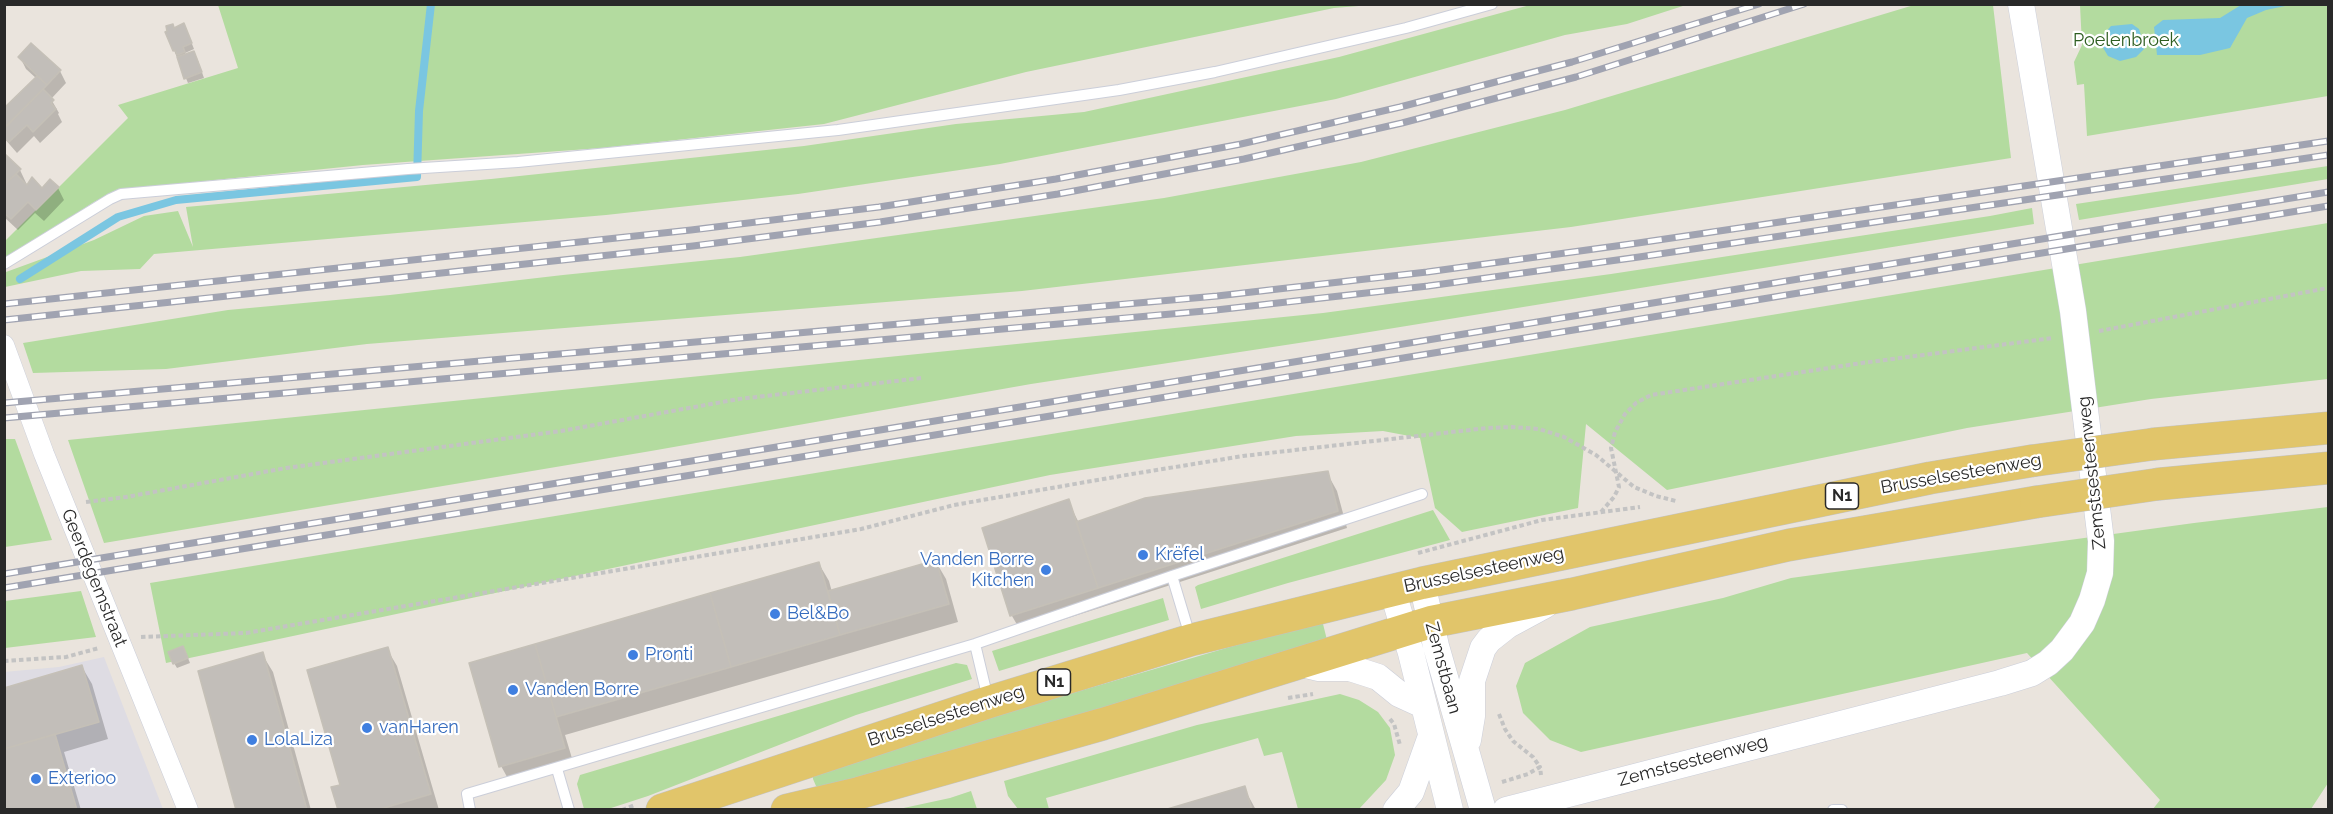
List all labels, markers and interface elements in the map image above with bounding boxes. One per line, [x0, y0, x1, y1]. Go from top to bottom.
park label: Poelenbroek [2073, 30, 2179, 52]
street label: Zemstsesteenweg [2073, 395, 2111, 551]
street label: Brusselsesteenweg [1879, 449, 2043, 499]
road number: N1 [1826, 483, 1858, 509]
street label: Geerdegemstraat [57, 506, 131, 650]
street label: Brusselsesteenweg [1402, 542, 1566, 598]
place label: Krëfel [1155, 544, 1204, 566]
marker: Krëfel [1136, 548, 1150, 562]
place label: Vanden Borre Kitchen [920, 549, 1034, 592]
marker: Vanden Borre Kitchen [1039, 563, 1053, 577]
place label: Bel&Bo [787, 603, 849, 625]
marker: Bel&Bo [768, 607, 782, 621]
street label: Zemstbaan [1420, 620, 1466, 716]
place label: Pronti [645, 644, 693, 666]
marker: Pronti [626, 648, 640, 662]
road number: N1 [1038, 669, 1070, 695]
place label: Vanden Borre [525, 679, 639, 701]
street label: Brusselsesteenweg [865, 681, 1027, 751]
marker: Vanden Borre [506, 683, 520, 697]
place label: vanHaren [379, 717, 459, 739]
marker: vanHaren [360, 721, 374, 735]
place label: LolaLiza [264, 729, 333, 751]
street label: Zemstsesteenweg [1616, 731, 1770, 791]
marker: LolaLiza [245, 733, 259, 747]
place label: Exterioo [48, 768, 116, 790]
marker: Exterioo [29, 772, 43, 786]

